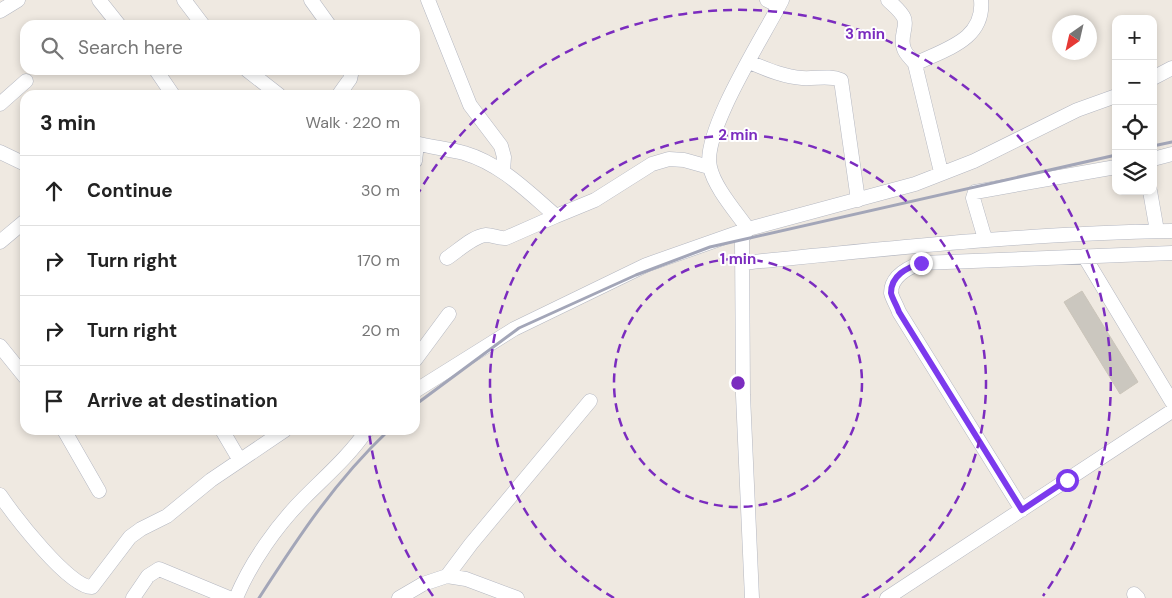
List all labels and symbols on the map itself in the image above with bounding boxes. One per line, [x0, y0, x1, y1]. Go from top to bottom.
north arrow [1052, 15, 1097, 60]
text: 3 min [845, 24, 885, 44]
text: 2 min [718, 125, 758, 145]
text: 1 min [720, 249, 756, 269]
route end [910, 252, 933, 275]
centre of rings [729, 374, 747, 392]
route start [1056, 469, 1079, 492]

